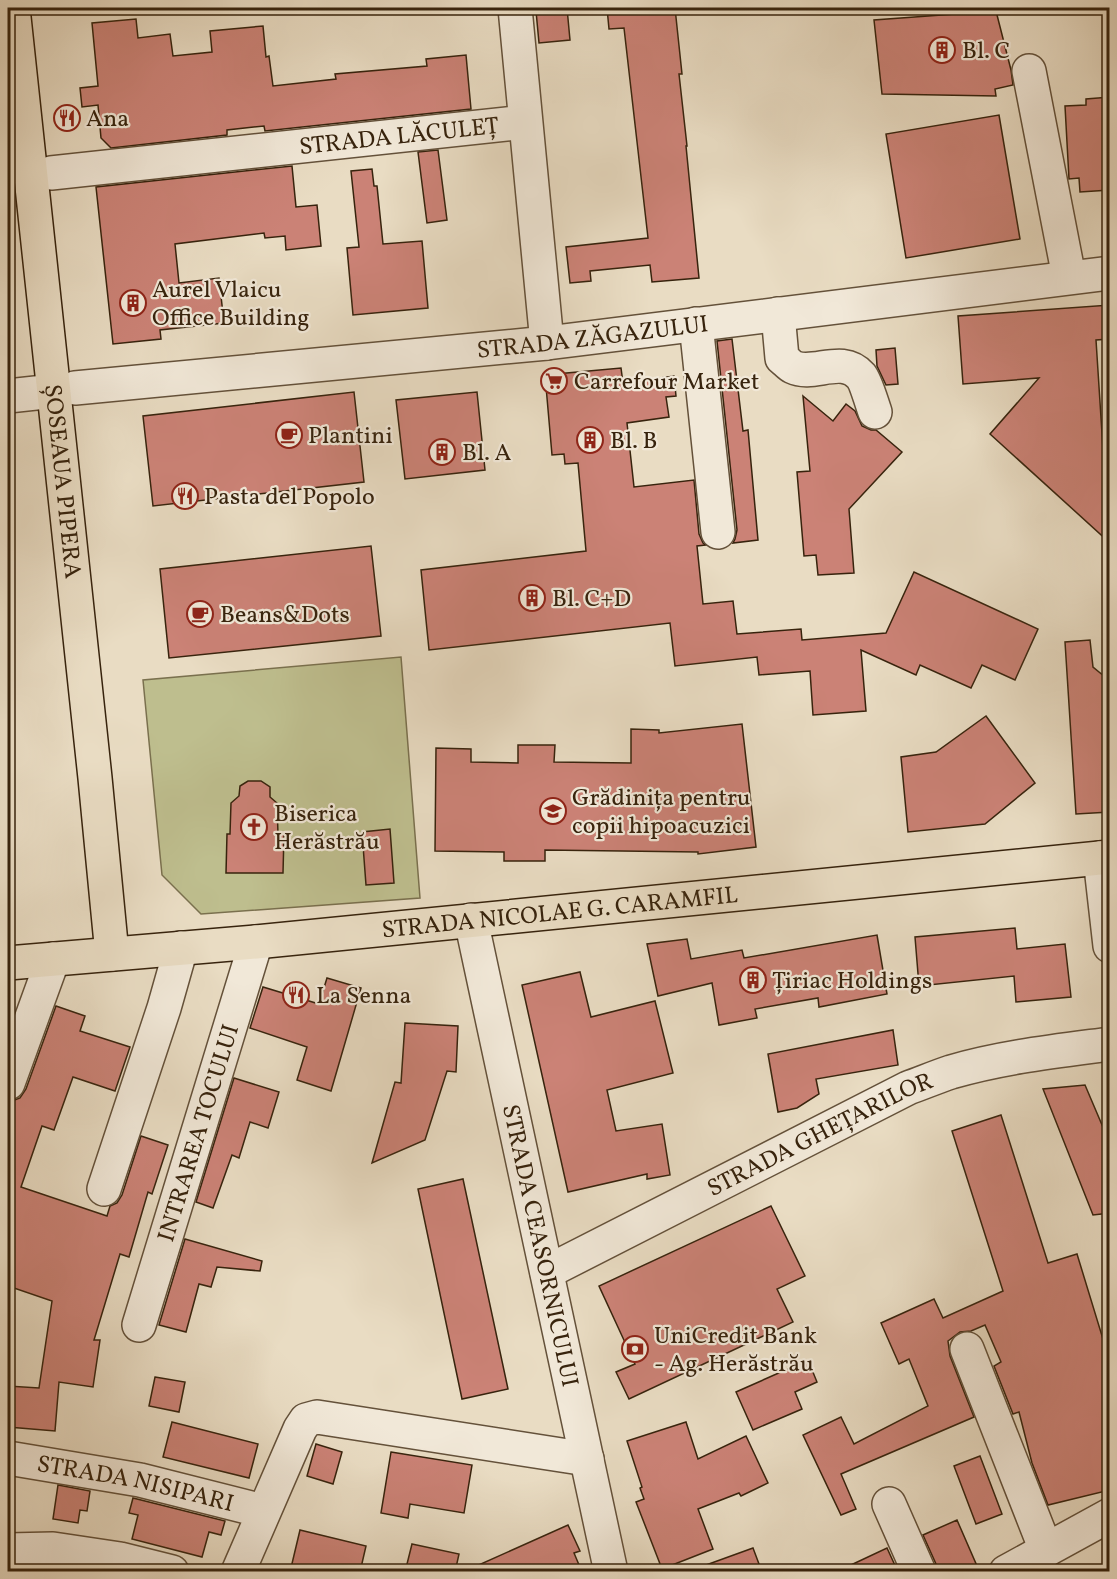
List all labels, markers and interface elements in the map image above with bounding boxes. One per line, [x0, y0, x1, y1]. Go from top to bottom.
building icon: Bl. C [927, 35, 957, 65]
place label: Bl. C [962, 35, 1010, 69]
restaurant icon: Ana [52, 103, 82, 133]
place label: Ana [86, 103, 129, 137]
street label: STRADA LĂCULEȚ [297, 110, 501, 165]
place label: Aurel Vlaicu Office Building [152, 274, 310, 336]
building icon: Aurel Vlaicu Office Building [118, 288, 148, 318]
street label: STRADA ZĂGAZULUI [475, 308, 710, 369]
supermarket icon: Carrefour Market [539, 366, 569, 396]
place label: Carrefour Market [574, 366, 759, 400]
street label: ȘOSEAUA PIPERA [34, 383, 89, 581]
cafe icon: Plantini [274, 420, 304, 450]
place label: Plantini [308, 420, 393, 454]
building icon: Bl. B [575, 425, 605, 455]
place label: Bl. B [610, 425, 658, 459]
building icon: Bl. A [427, 437, 457, 467]
place label: Bl. A [462, 437, 512, 471]
restaurant icon: Pasta del Popolo [170, 481, 200, 511]
place label: Pasta del Popolo [204, 481, 375, 515]
building icon: Bl. C+D [517, 583, 547, 613]
place label: Bl. C+D [552, 583, 631, 617]
cafe icon: Beans&Dots [185, 599, 215, 629]
place label: Beans&Dots [220, 599, 350, 633]
place label: Grădinița pentru copii hipoacuzici [572, 782, 751, 844]
school or university icon: Grădinița pentru copii hipoacuzici [538, 796, 568, 826]
place label: Biserica Herăstrău [274, 798, 380, 860]
church icon: Biserica Herăstrău [239, 812, 269, 842]
street label: STRADA NICOLAE G. CARAMFIL [380, 879, 739, 948]
building icon: Țiriac Holdings [738, 965, 768, 995]
place label: Țiriac Holdings [772, 965, 932, 999]
restaurant icon: La Senna [281, 980, 311, 1010]
place label: La Senna [316, 980, 411, 1014]
street label: INTRAREA TOCULUI [150, 1020, 249, 1246]
street label: STRADA GHEȚARILOR [702, 1065, 938, 1207]
street label: STRADA CEASORNICULUI [492, 1102, 586, 1390]
place label: UniCredit Bank - Ag. Herăstrău [654, 1320, 817, 1382]
bank icon: UniCredit Bank - Ag. Herăstrău [620, 1334, 650, 1364]
street label: STRADA NISIPARI [34, 1448, 237, 1522]

